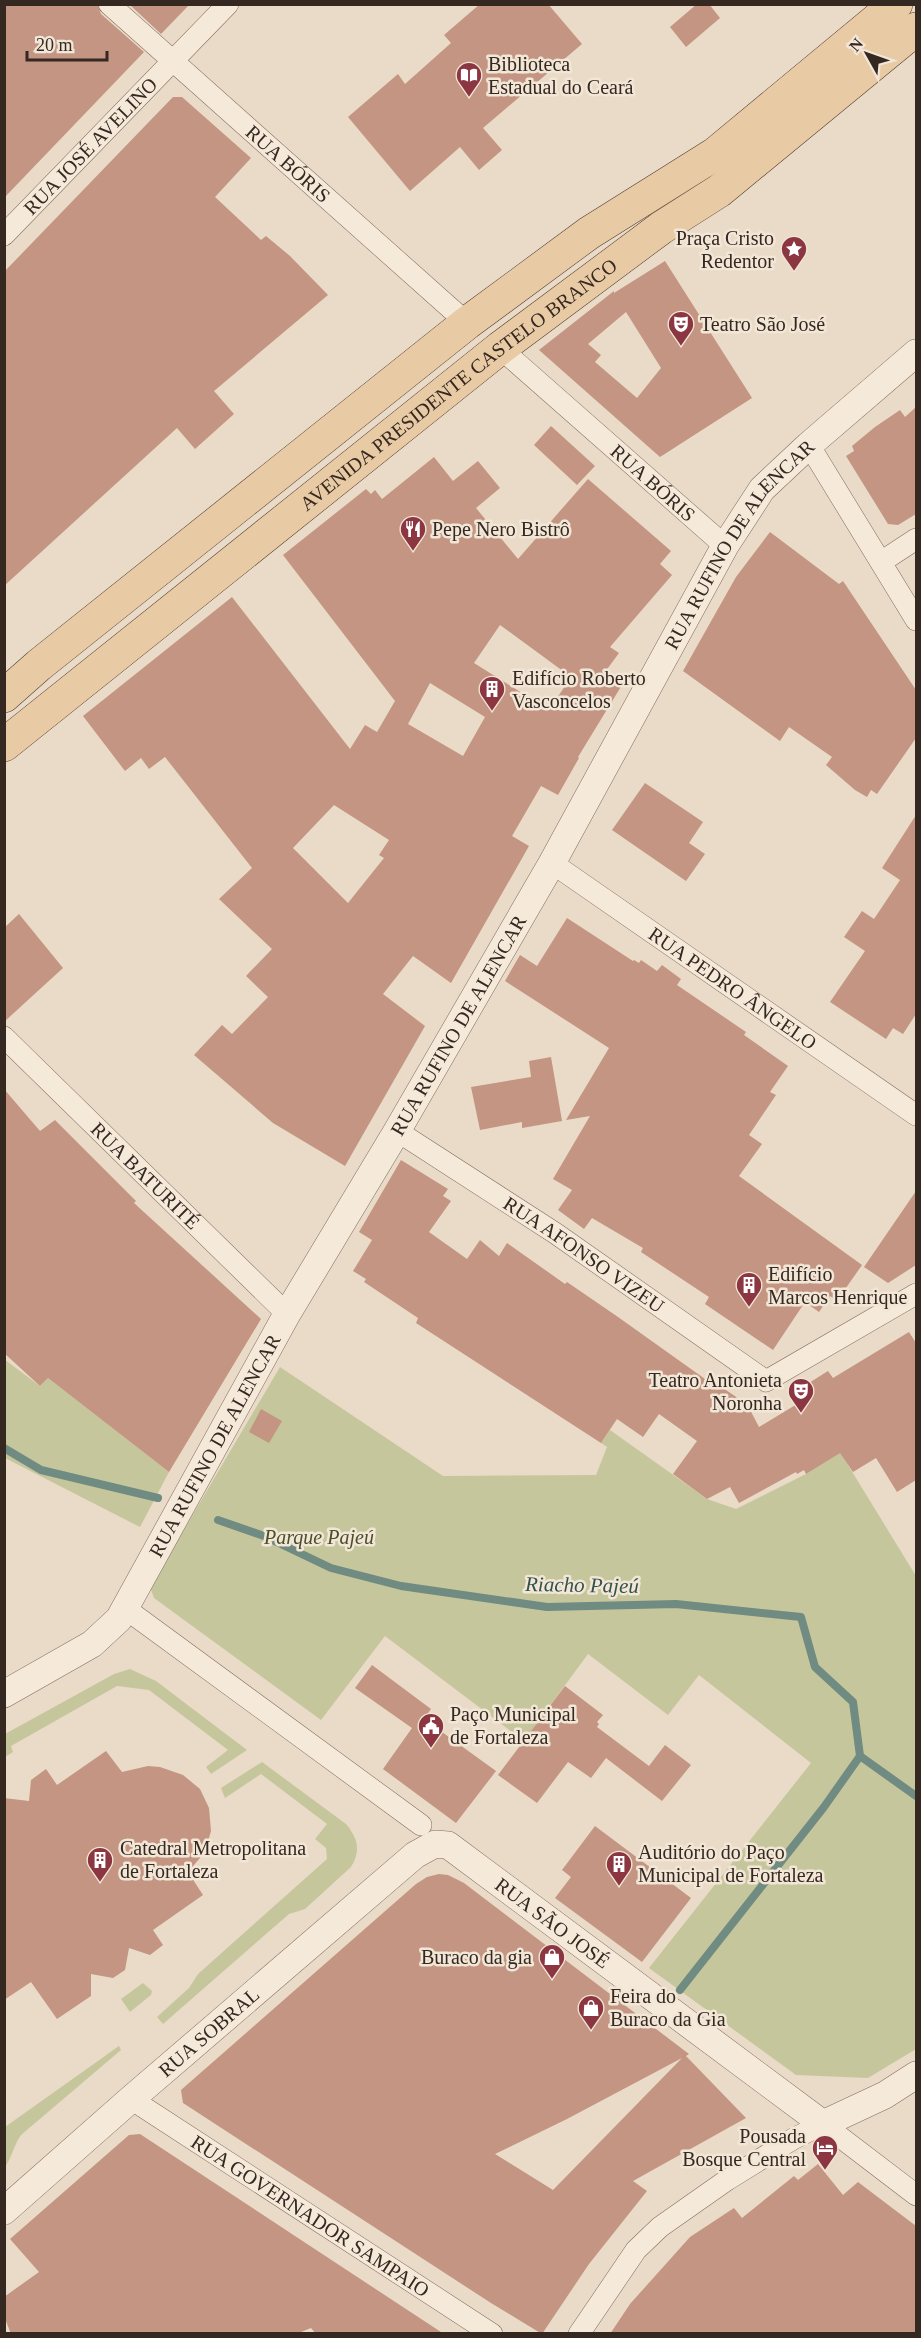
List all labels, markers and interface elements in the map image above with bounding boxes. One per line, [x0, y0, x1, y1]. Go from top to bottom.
scale bar [27, 24, 106, 62]
north arrow [837, 24, 897, 84]
text: N [846, 34, 866, 55]
text: 20 m [36, 35, 73, 55]
place label: Biblioteca Estadual do Ceará [488, 53, 634, 98]
library icon: Biblioteca Estadual do Ceará [454, 60, 484, 98]
street label: RUA JOSÉ AVELINO [19, 73, 162, 219]
street label: RUA BÓRIS [242, 120, 335, 207]
place label: Praça Cristo Redentor [676, 227, 774, 272]
place icon: Praça Cristo Redentor [779, 234, 809, 272]
street label: AVENIDA PRESIDENTE CASTELO BRANCO [295, 254, 621, 515]
theatre icon: Teatro São José [666, 309, 696, 347]
place label: Teatro São José [700, 313, 825, 335]
street label: RUA RUFINO DE ALENCAR [660, 435, 819, 653]
street label: RUA BÓRIS [606, 440, 700, 526]
restaurant icon: Pepe Nero Bistrô [398, 514, 428, 552]
place label: Pepe Nero Bistrô [432, 518, 570, 541]
place label: Edifício Roberto Vasconcelos [512, 667, 646, 712]
building icon: Edifício Roberto Vasconcelos [477, 674, 507, 712]
street label: RUA RUFINO DE ALENCAR [386, 911, 531, 1139]
street label: RUA PEDRO ÂNGELO [645, 923, 821, 1054]
street label: RUA BATURITÉ [87, 1118, 204, 1233]
street label: RUA AFONSO VIZEU [500, 1192, 669, 1317]
place label: Edifício Marcos Henrique [768, 1263, 908, 1309]
building icon: Edifício Marcos Henrique [734, 1270, 764, 1308]
street label: RUA RUFINO DE ALENCAR [144, 1330, 285, 1561]
place label: Teatro Antonieta Noronha [648, 1369, 782, 1414]
theatre icon: Teatro Antonieta Noronha [786, 1376, 816, 1414]
park label: Parque Pajeú [263, 1526, 374, 1549]
water label: Riacho Pajeú [524, 1572, 639, 1598]
place label: Paço Municipal de Fortaleza [450, 1703, 577, 1748]
public building icon: Paço Municipal de Fortaleza [416, 1711, 446, 1749]
place label: Catedral Metropolitana de Fortaleza [120, 1837, 306, 1882]
place label: Auditório do Paço Municipal de Fortaleza [638, 1841, 824, 1887]
building icon: Catedral Metropolitana de Fortaleza [85, 1845, 115, 1883]
building icon: Auditório do Paço Municipal de Fortaleza [604, 1849, 634, 1887]
street label: RUA SÃO JOSÉ [491, 1873, 614, 1972]
shop icon: Buraco da gia [537, 1942, 567, 1980]
place label: Buraco da gia [421, 1946, 532, 1969]
street label: RUA SOBRAL [154, 1983, 263, 2081]
place label: Feira do Buraco da Gia [610, 1985, 726, 2030]
shop icon: Feira do Buraco da Gia [576, 1993, 606, 2031]
place label: Pousada Bosque Central [682, 2125, 806, 2171]
street label: RUA GOVERNADOR SAMPAIO [187, 2130, 433, 2301]
hotel icon: Pousada Bosque Central [810, 2133, 840, 2171]

